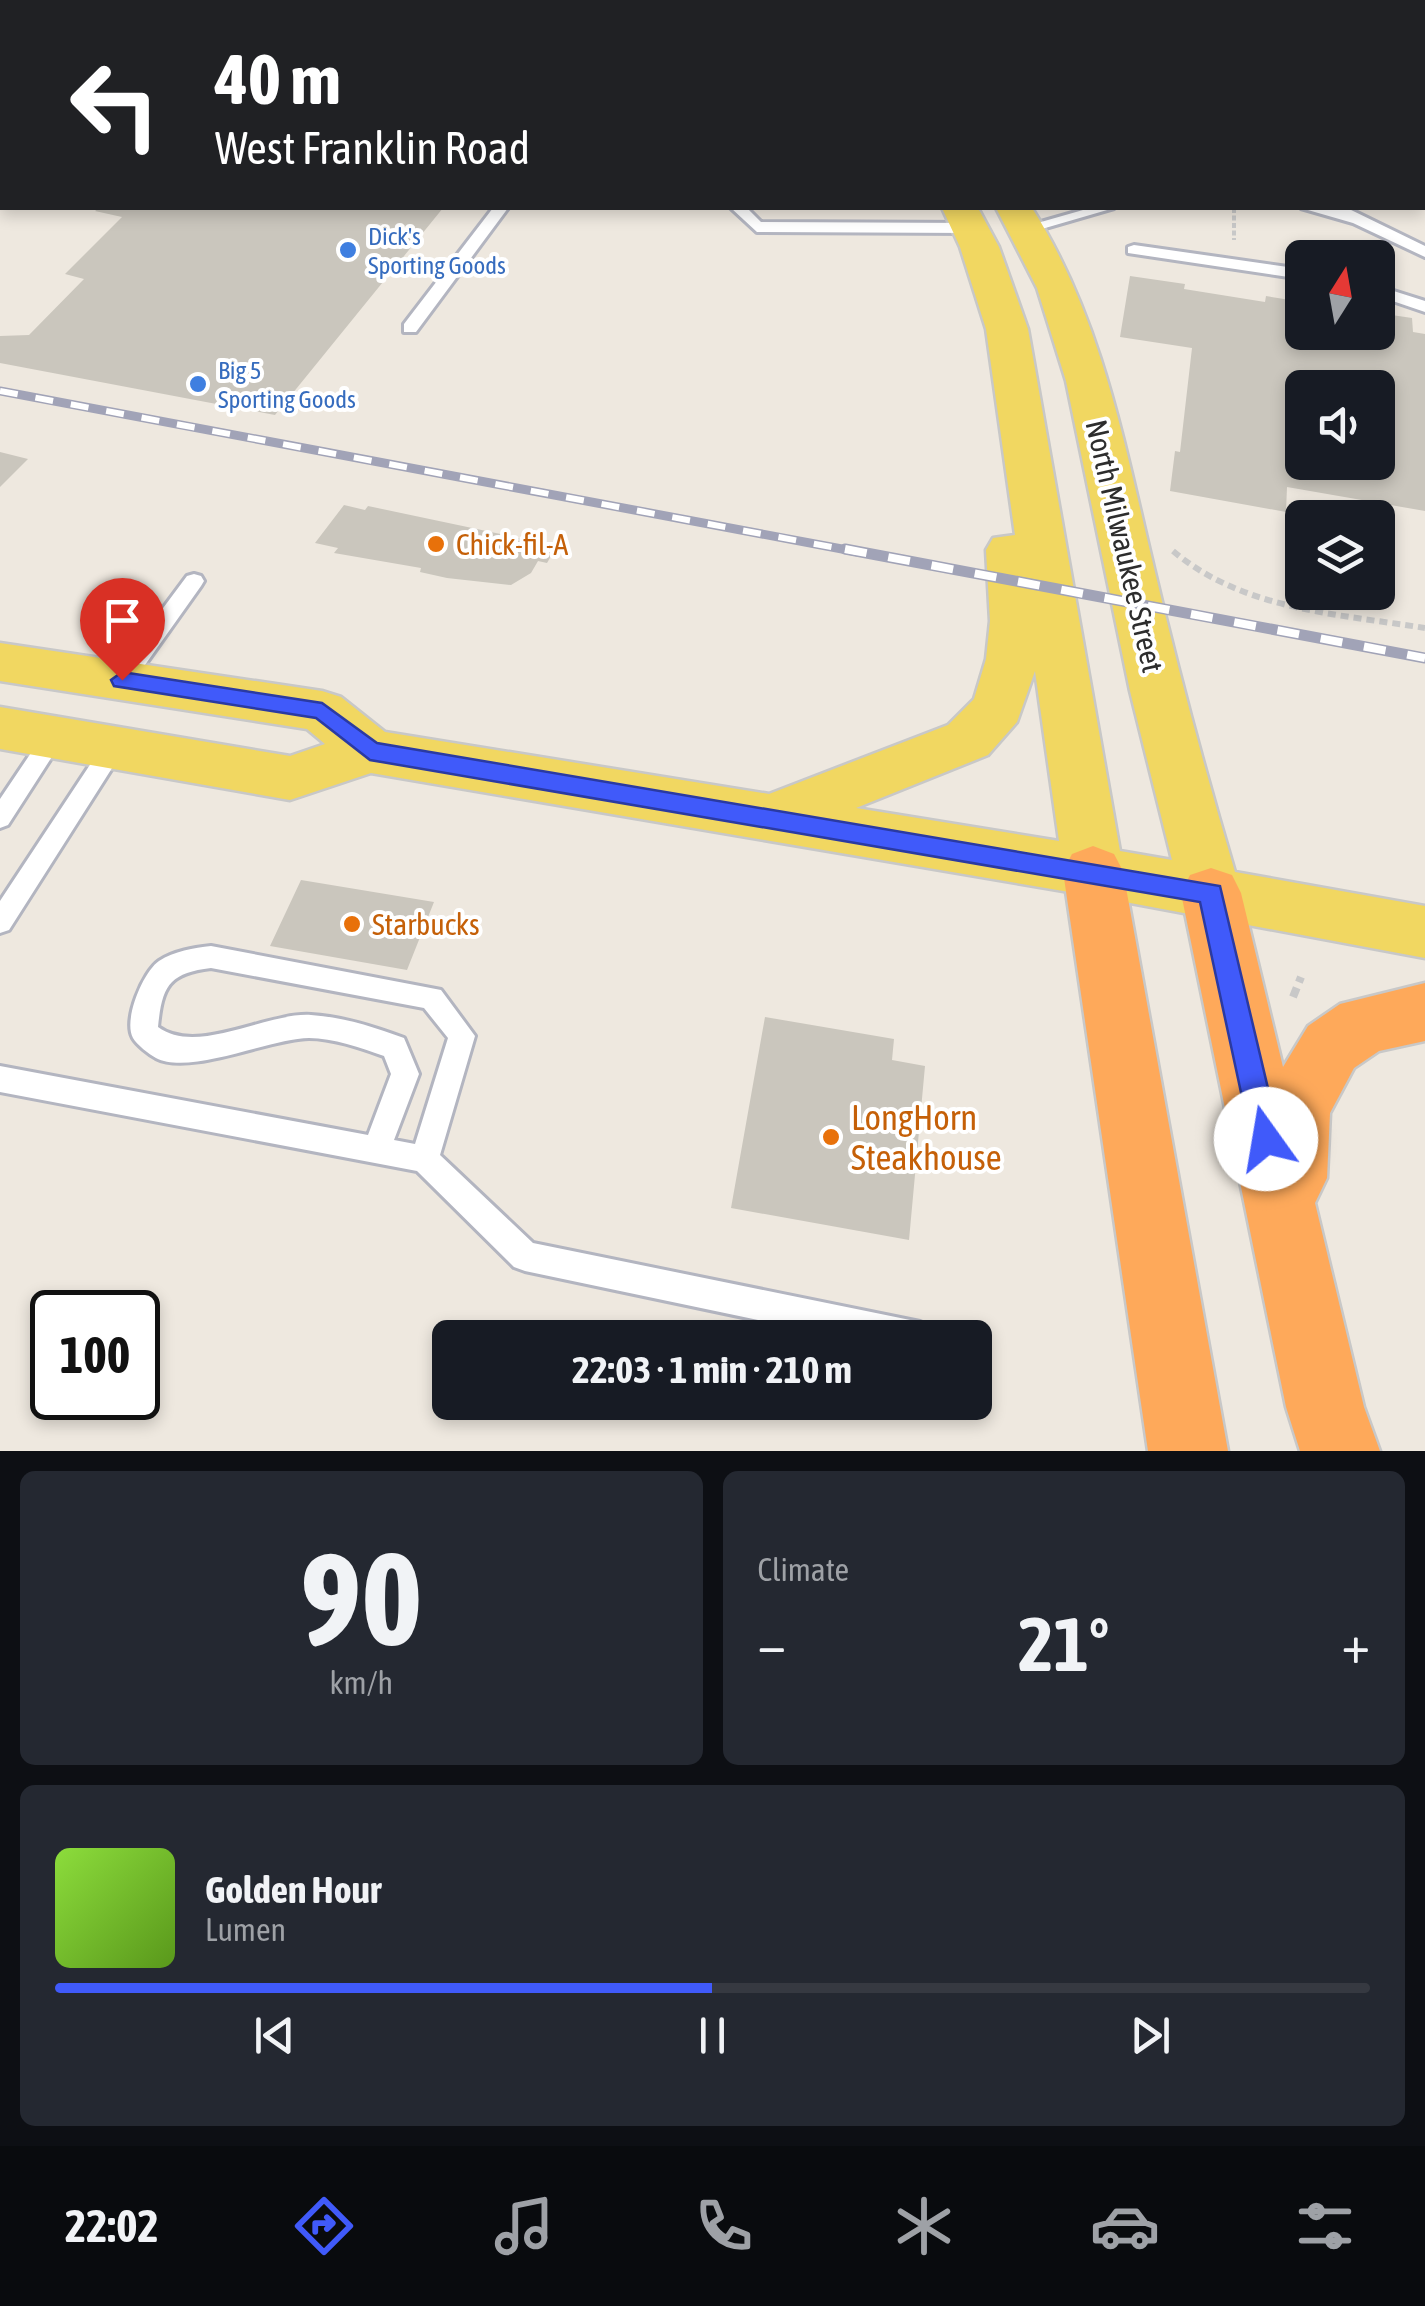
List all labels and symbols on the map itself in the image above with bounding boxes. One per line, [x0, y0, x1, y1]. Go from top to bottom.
place label: Dick's Sporting Goods [368, 222, 506, 279]
marker: Dick's Sporting Goods [337, 239, 359, 261]
north arrow [1285, 240, 1395, 350]
place label: Big 5 Sporting Goods [218, 356, 356, 413]
marker: Big 5 Sporting Goods [187, 373, 209, 395]
street label: North Milwaukee Street [1079, 416, 1171, 676]
place label: Chick-fil-A [456, 527, 568, 561]
marker: Chick-fil-A [425, 533, 447, 555]
pin [80, 578, 165, 681]
place label: Starbucks [372, 907, 480, 941]
marker: Starbucks [341, 913, 363, 935]
position arrow [1214, 1087, 1318, 1191]
place label: LongHorn Steakhouse [851, 1097, 1002, 1177]
marker: LongHorn Steakhouse [820, 1126, 842, 1148]
speed limit sign: 100 [30, 1290, 160, 1420]

